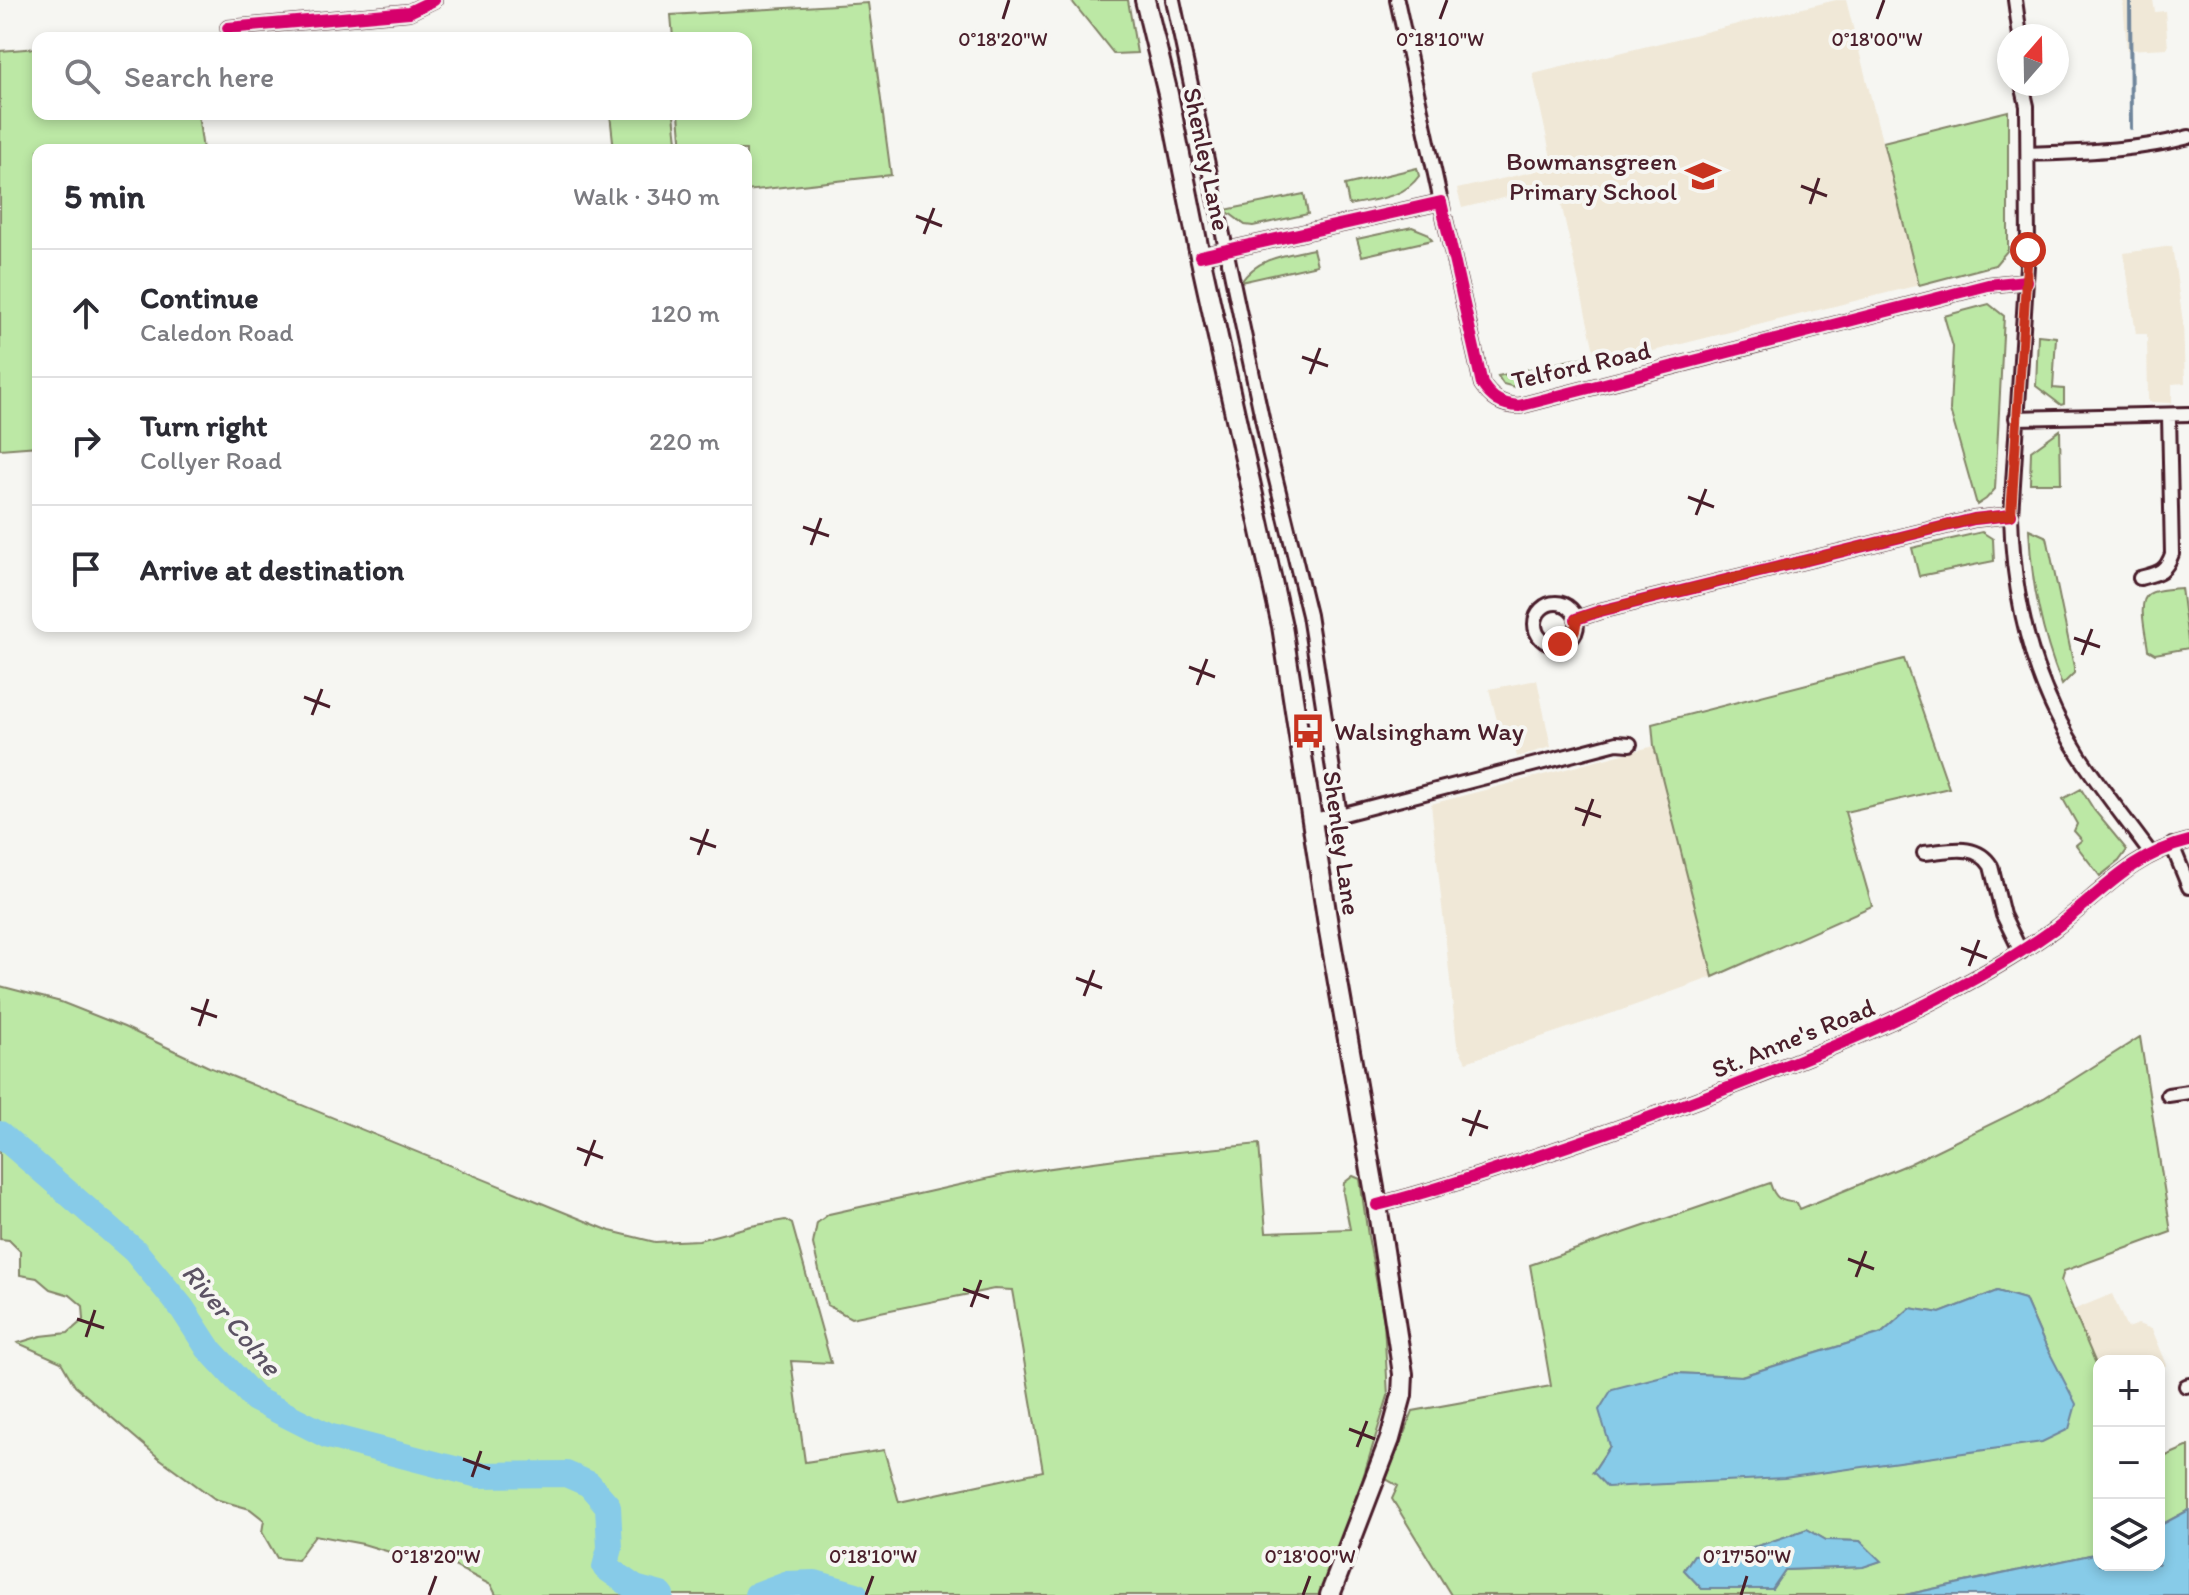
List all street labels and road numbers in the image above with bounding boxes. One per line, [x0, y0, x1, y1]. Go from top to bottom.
street label: Shenley Lane [1176, 85, 1238, 233]
street label: Telford Road [1508, 333, 1654, 397]
street label: Shenley Lane [1316, 769, 1368, 917]
street label: St. Anne's Road [1707, 991, 1879, 1085]

